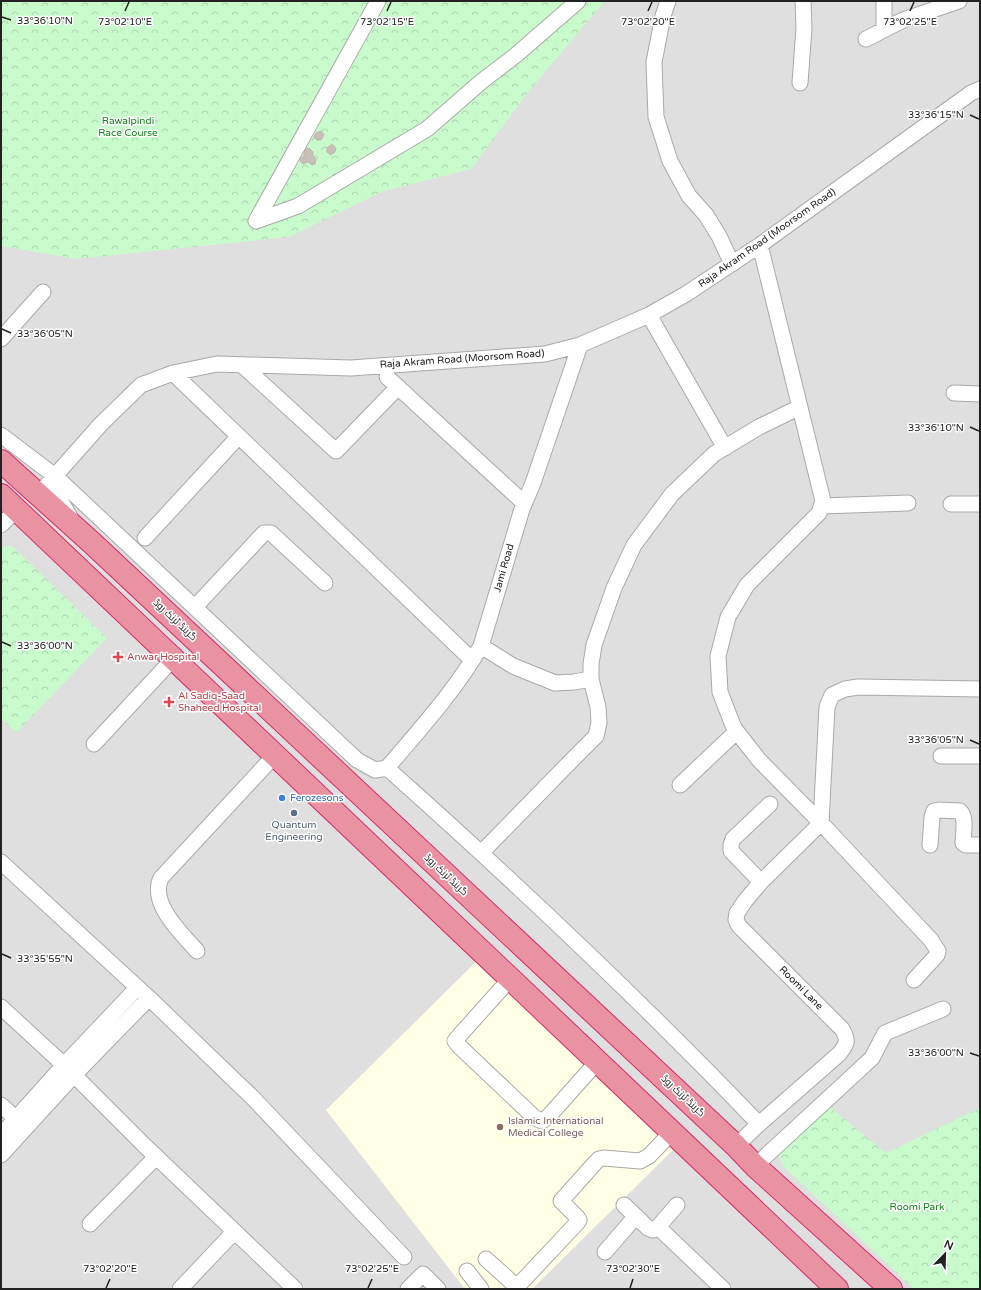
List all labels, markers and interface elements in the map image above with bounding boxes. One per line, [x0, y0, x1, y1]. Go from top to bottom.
text: 33°36'10"N [17, 15, 73, 27]
text: 73°02'10"E [98, 16, 152, 28]
text: 73°02'15"E [360, 16, 414, 28]
text: 73°02'20"E [621, 16, 675, 28]
text: 73°02'25"E [883, 16, 937, 28]
text: 33°36'15"N [908, 109, 964, 121]
park label: Rawalpindi Race Course [98, 115, 158, 139]
street label: Raja Akram Road (Moorsom Road) [696, 186, 838, 290]
text: 33°36'05"N [17, 328, 73, 340]
street label: Raja Akram Road (Moorsom Road) [379, 347, 545, 371]
text: 33°36'10"N [908, 422, 964, 434]
street label: Jami Road [491, 542, 517, 594]
street label: گرینڈ ٹرنک روڈ [151, 597, 199, 643]
text: 33°36'00"N [17, 640, 73, 652]
marker: Anwar Hospital [112, 651, 124, 663]
place label: Anwar Hospital [127, 651, 199, 663]
place label: Al Sadiq-Saad Shaheed Hospital [178, 690, 261, 714]
marker: Al Sadiq-Saad Shaheed Hospital [163, 696, 175, 708]
text: 33°36'05"N [908, 734, 964, 746]
place label: Ferozesons [290, 792, 344, 804]
marker: Ferozesons [277, 793, 287, 803]
marker: Quantum Engineering [289, 808, 299, 818]
place label: Quantum Engineering [265, 819, 323, 843]
street label: گرینڈ ٹرنک روڈ [422, 852, 470, 898]
text: 33°35'55"N [17, 953, 73, 965]
street label: Roomi Lane [777, 964, 826, 1013]
text: 33°36'00"N [908, 1047, 964, 1059]
street label: گرینڈ ٹرنک روڈ [659, 1073, 707, 1119]
place label: Islamic International Medical College [508, 1115, 603, 1139]
marker: Islamic International Medical College [495, 1122, 505, 1132]
park label: Roomi Park [890, 1201, 945, 1213]
north arrow [925, 1234, 965, 1274]
text: N [942, 1238, 955, 1253]
text: 73°02'20"E [83, 1263, 137, 1275]
text: 73°02'25"E [345, 1263, 399, 1275]
text: 73°02'30"E [606, 1263, 660, 1275]

